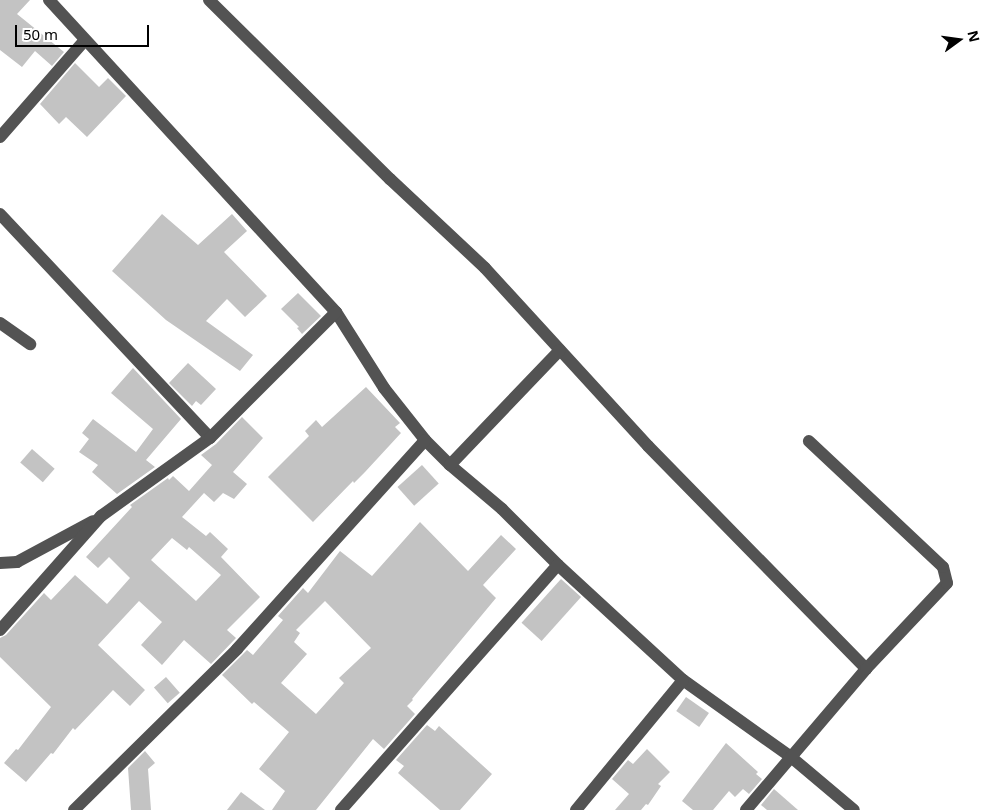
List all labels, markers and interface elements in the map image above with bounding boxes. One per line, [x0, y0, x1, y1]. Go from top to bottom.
scale bar [18, 15, 151, 47]
north arrow [934, 15, 984, 65]
text: 50 m [23, 24, 58, 44]
text: N [963, 28, 985, 44]

